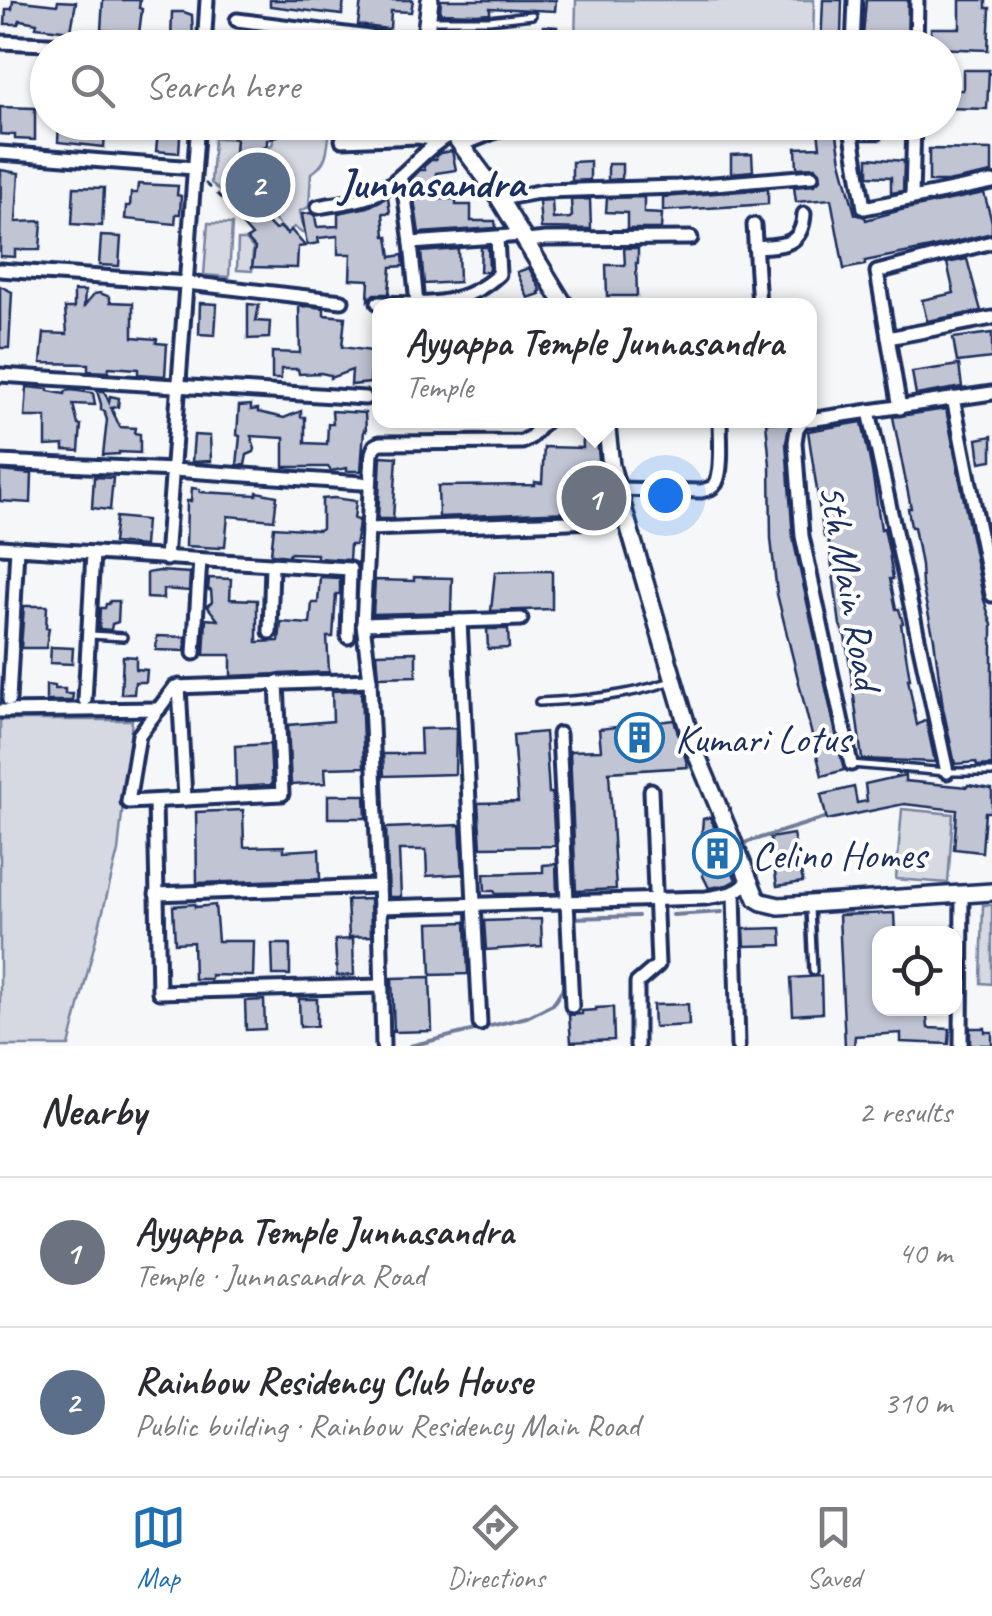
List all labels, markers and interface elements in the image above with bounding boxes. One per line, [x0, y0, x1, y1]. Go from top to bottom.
search box [30, 30, 962, 140]
icon: search [65, 58, 120, 113]
text: Search here [145, 62, 300, 109]
pin: 2 [226, 148, 290, 222]
district label: Junnasandra [336, 157, 528, 210]
popup [372, 298, 817, 428]
text: Ayyappa Temple Junnasandra [405, 319, 784, 366]
text: Temple [405, 366, 473, 407]
pin: 1 [562, 460, 626, 536]
your location [640, 470, 691, 521]
street label: 5th Main Road [807, 480, 894, 699]
building icon: Kumari Lotus [614, 712, 666, 764]
place label: Kumari Lotus [675, 714, 854, 764]
building icon: Celino Homes [691, 828, 743, 880]
place label: Celino Homes [752, 830, 929, 880]
map controls [872, 926, 962, 1016]
button: locate [872, 926, 962, 1016]
text: Nearby [40, 1085, 146, 1138]
text: 2 results [858, 1091, 952, 1132]
text: Ayyappa Temple Junnasandra [135, 1208, 514, 1255]
text: 1 [65, 1232, 80, 1273]
text: 40 m [898, 1232, 952, 1273]
text: Temple · Junnasandra Road [135, 1255, 425, 1296]
text: Rainbow Residency Club House [135, 1358, 532, 1405]
text: 2 [65, 1382, 80, 1423]
text: 310 m [883, 1382, 952, 1423]
text: Public building · Rainbow Residency Main Road [135, 1405, 640, 1446]
tab: Map [131, 1500, 186, 1595]
tab: Directions [447, 1500, 545, 1595]
tab: Saved [806, 1500, 861, 1595]

